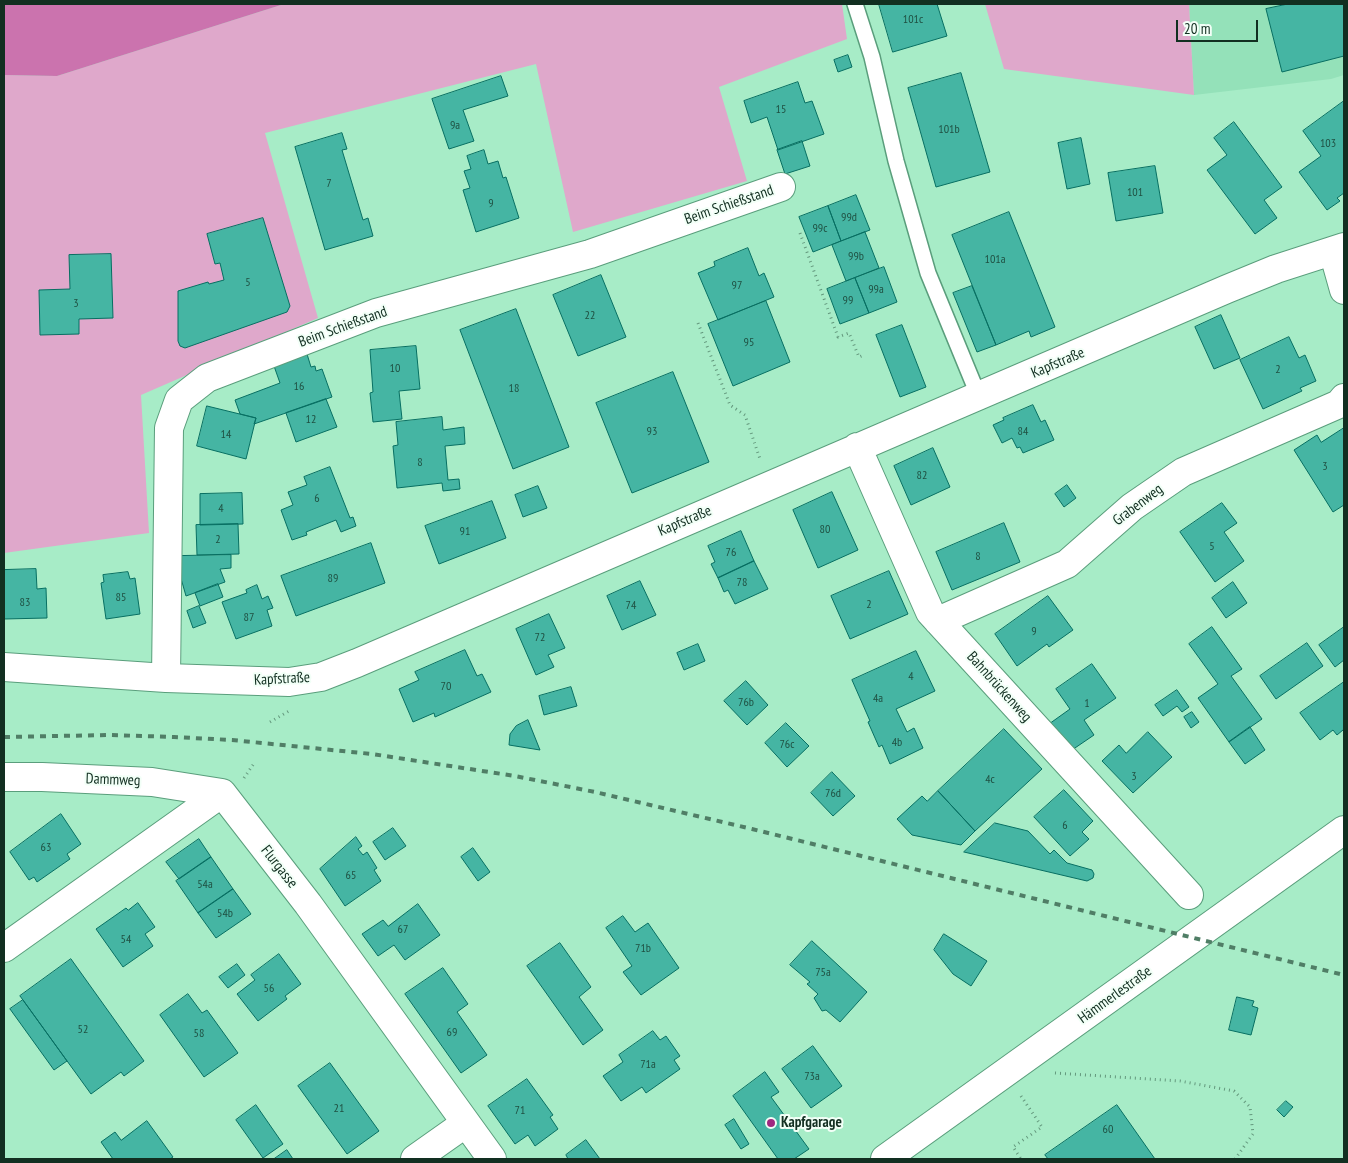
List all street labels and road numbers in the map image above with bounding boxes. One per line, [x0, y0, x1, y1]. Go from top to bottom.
street label: Beim Schießstand [682, 181, 776, 229]
street label: Beim Schießstand [296, 303, 390, 351]
street label: Kapfstraße [1029, 344, 1087, 382]
street label: Grabenweg [1109, 480, 1167, 530]
street label: Kapfstraße [656, 502, 714, 540]
street label: Bahnbrückenweg [963, 648, 1035, 726]
street label: Kapfstraße [254, 669, 310, 689]
street label: Dammweg [85, 770, 141, 790]
street label: Flurgasse [257, 842, 301, 892]
street label: Hämmerlestraße [1075, 962, 1155, 1028]

